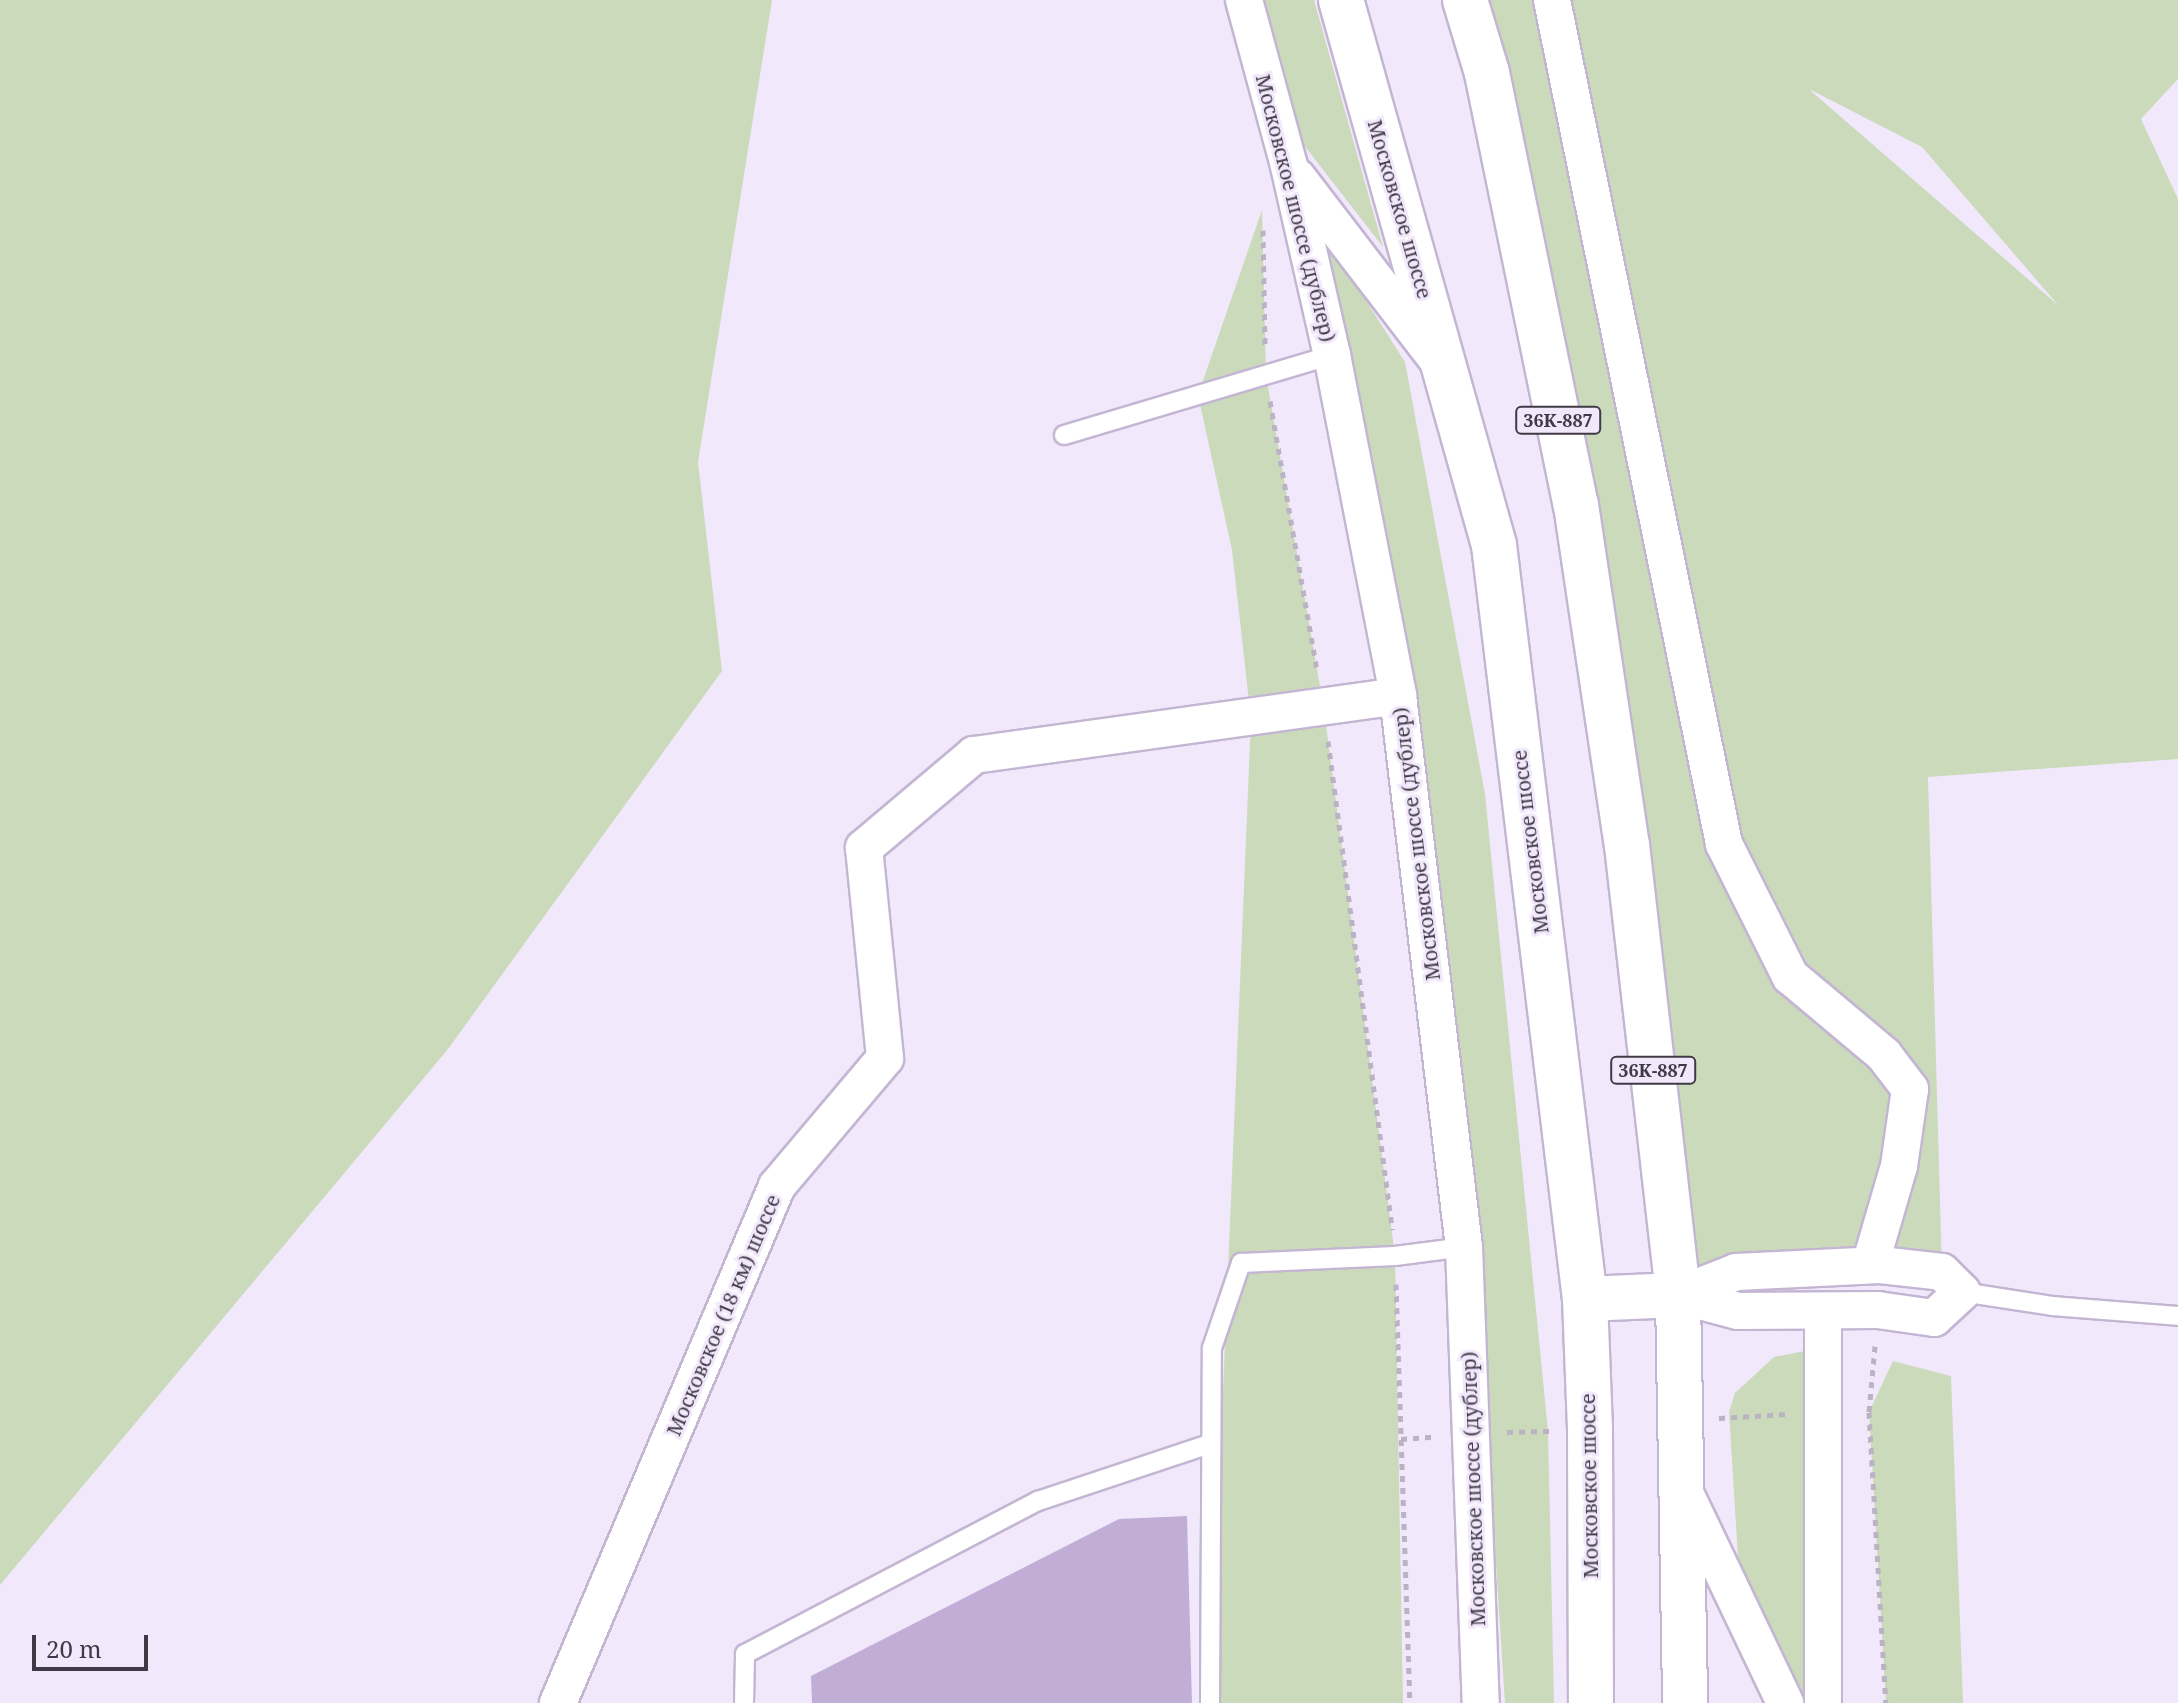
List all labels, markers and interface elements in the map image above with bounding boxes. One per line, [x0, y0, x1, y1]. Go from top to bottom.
street label: Московское шоссе (дублер) [1251, 72, 1341, 344]
street label: Московское шоссе [1363, 117, 1437, 301]
road number: 36К-887 [1514, 406, 1602, 434]
street label: Московское шоссе (дублер) [1387, 706, 1445, 982]
street label: Московское шоссе [1507, 749, 1553, 935]
road number: 36К-887 [1609, 1056, 1697, 1084]
street label: Московское (18 км) шоссе [661, 1191, 785, 1439]
street label: Московское шоссе (дублер) [1456, 1351, 1490, 1627]
street label: Московское шоссе [1575, 1393, 1603, 1579]
scale bar [36, 1619, 152, 1669]
text: 20 m [46, 1632, 102, 1665]

